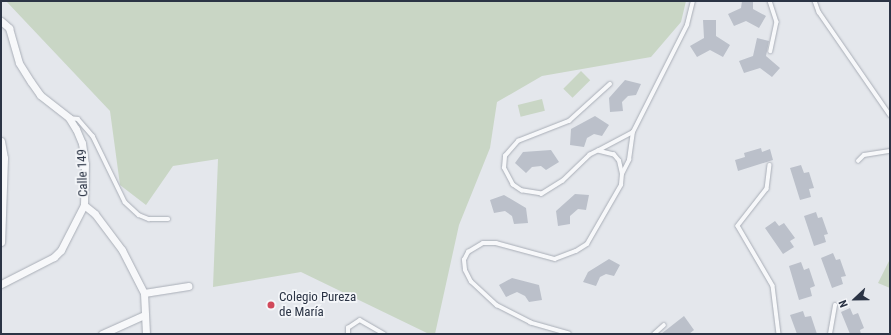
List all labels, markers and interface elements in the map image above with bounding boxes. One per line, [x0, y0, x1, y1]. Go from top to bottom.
street label: Calle 149 [74, 149, 92, 197]
north arrow [835, 279, 875, 319]
place label: Colegio Pureza de María [279, 290, 356, 321]
text: N [836, 298, 851, 309]
marker: Colegio Pureza de María [266, 300, 276, 310]

